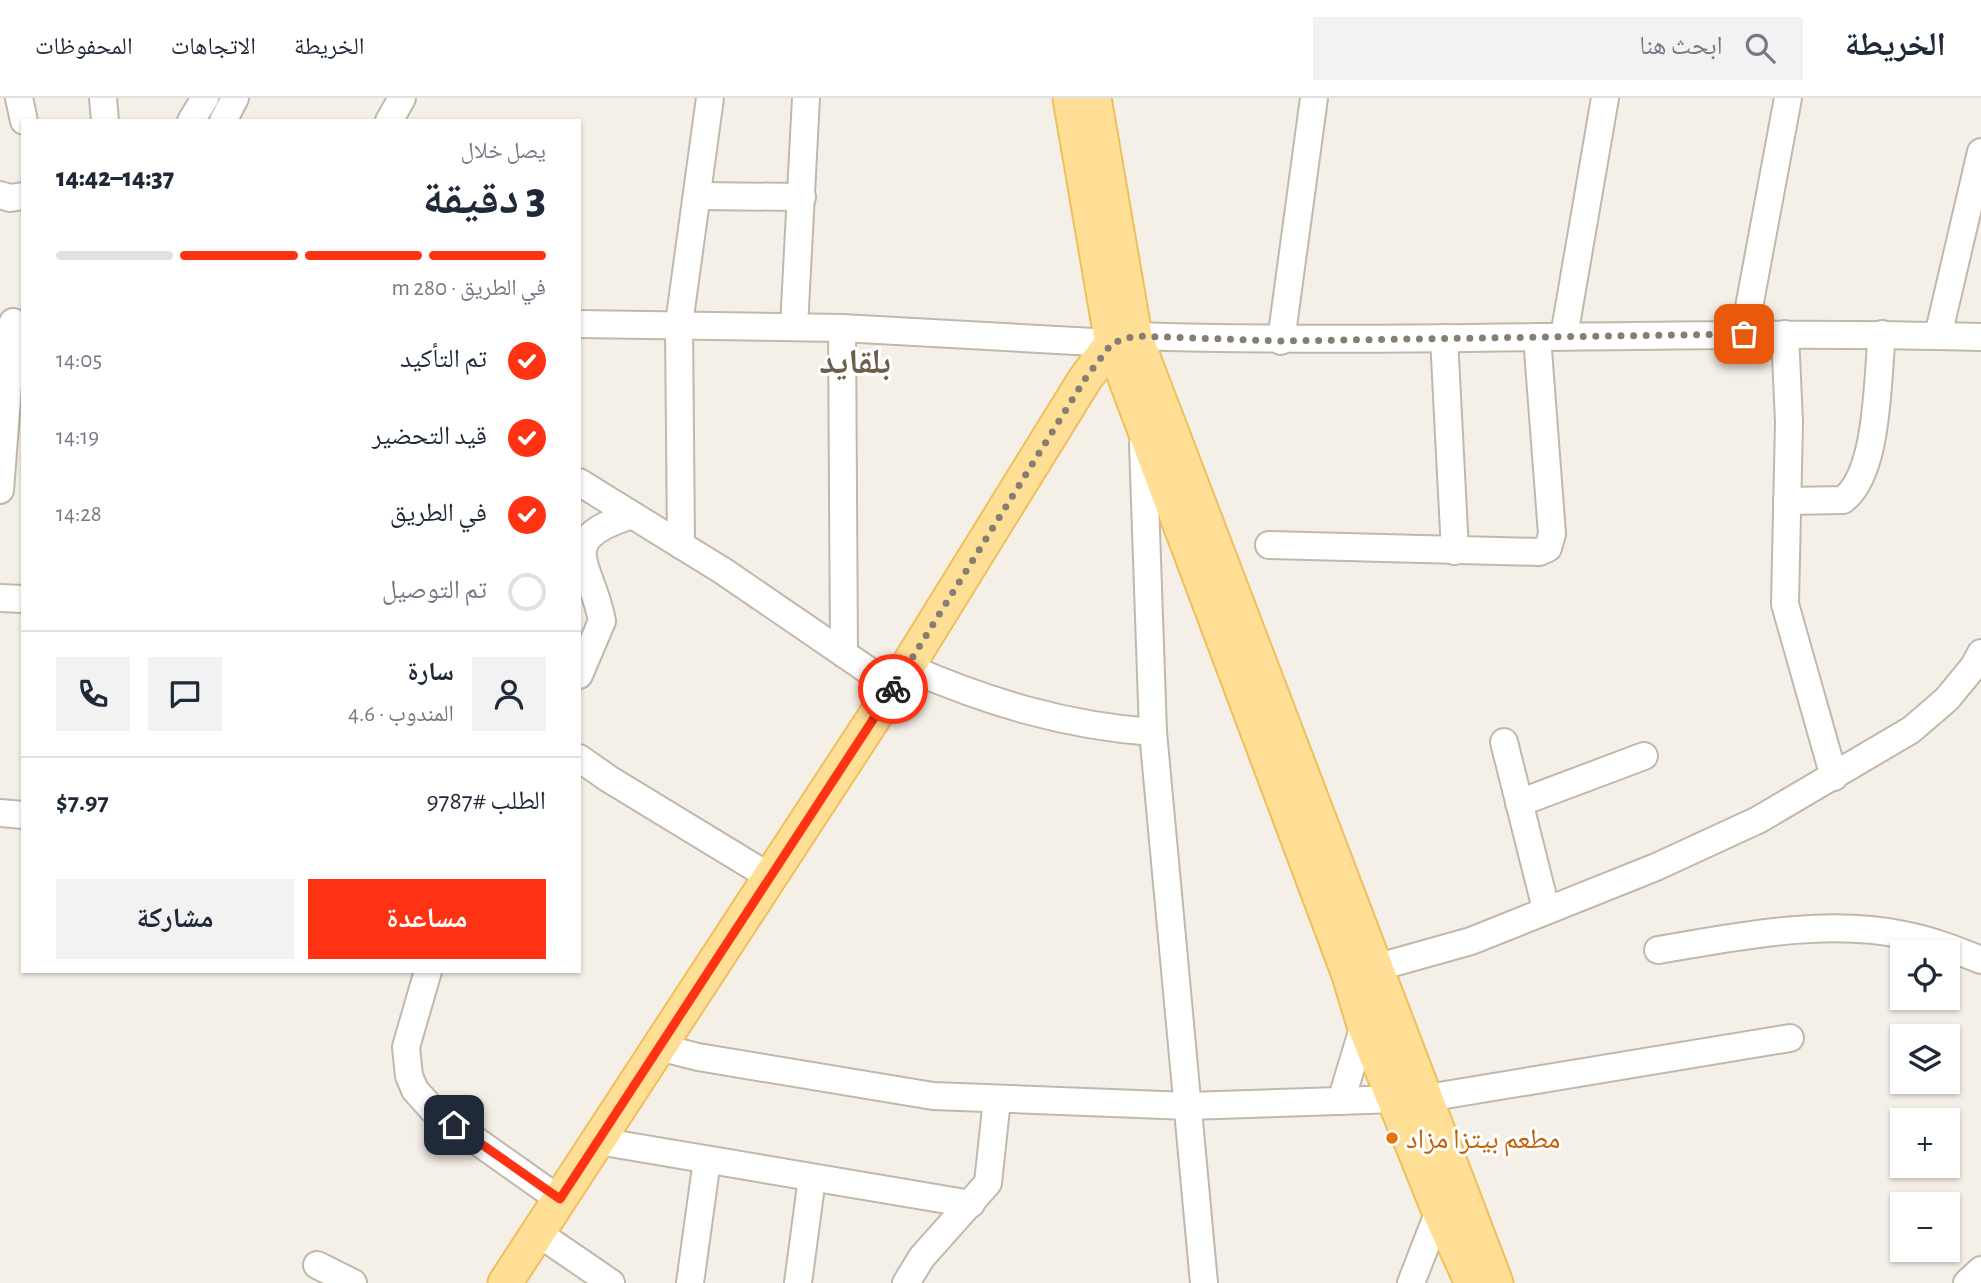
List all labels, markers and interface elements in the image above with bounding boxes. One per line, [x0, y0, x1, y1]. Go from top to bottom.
search box [1313, 17, 1803, 80]
icon: search [1741, 29, 1779, 67]
text: الخريطة [1845, 29, 1946, 62]
text: ابحث هنا [1639, 33, 1723, 59]
text: المحفوظات [35, 35, 133, 59]
text: الاتجاهات [171, 35, 256, 59]
text: الخريطة [294, 35, 365, 59]
text: يصل خلال [460, 140, 546, 163]
text: 14:37–14:42 [56, 165, 174, 191]
text: 3 دقيقة [422, 176, 546, 222]
text: في الطريق · 280 m [391, 277, 546, 300]
pin [1714, 304, 1774, 364]
icon: bag [1725, 315, 1763, 353]
icon: check [508, 342, 546, 380]
district label: بلقايد [819, 345, 891, 381]
text: تم التأكيد [400, 346, 487, 372]
text: 14:05 [56, 349, 102, 372]
icon: check [508, 419, 546, 457]
text: قيد التحضير [372, 423, 487, 449]
text: 14:19 [56, 426, 99, 449]
icon: check [508, 496, 546, 534]
text: في الطريق [390, 500, 487, 526]
text: 14:28 [56, 503, 102, 526]
text: تم التوصيل [382, 577, 487, 603]
courier [858, 654, 928, 724]
button: phone [56, 657, 130, 731]
button: chat [148, 657, 222, 731]
button: person [472, 657, 546, 731]
text: سارة [407, 659, 454, 685]
icon: bike [874, 670, 912, 708]
text: المندوب · 4.6 [348, 703, 454, 726]
text: الطلب #9787 [426, 788, 546, 814]
text: $7.97 [56, 789, 109, 815]
button: مشاركة [56, 879, 294, 959]
button: مساعدة [308, 879, 546, 959]
map controls [1890, 940, 1960, 1262]
button: locate [1890, 940, 1960, 1010]
button: layers [1890, 1024, 1960, 1094]
pin [424, 1095, 484, 1155]
icon: home [435, 1106, 473, 1144]
button: + [1890, 1108, 1960, 1178]
place label: مطعم بيتزا مزاد [1406, 1126, 1560, 1157]
marker: مطعم بيتزا مزاد [1384, 1130, 1400, 1146]
button: − [1890, 1192, 1960, 1262]

